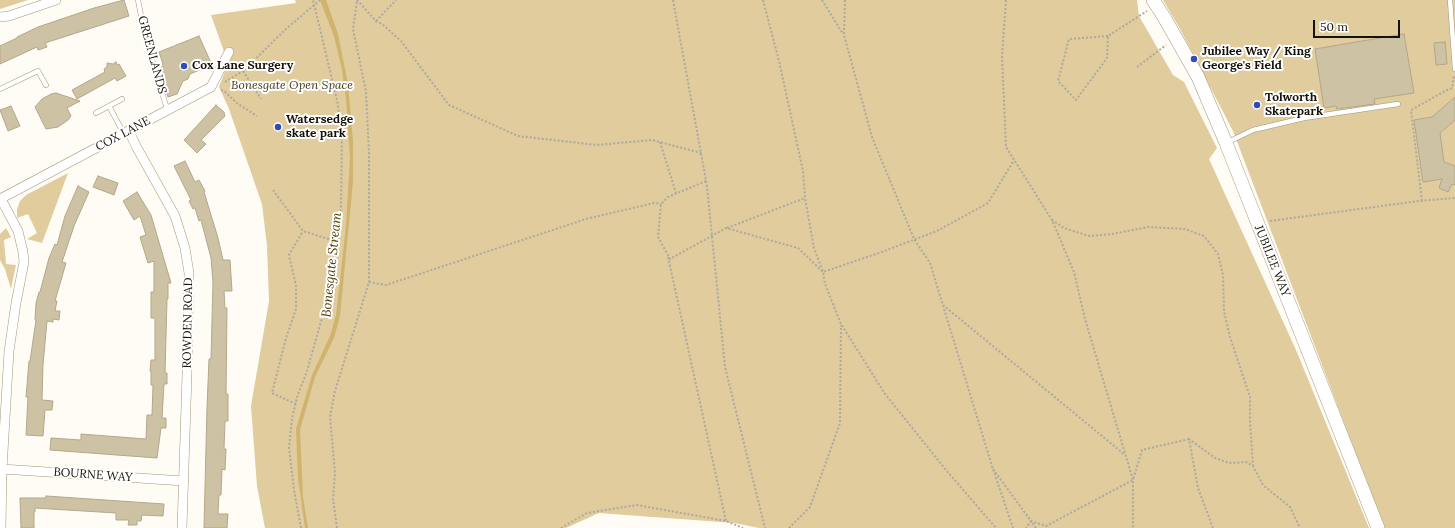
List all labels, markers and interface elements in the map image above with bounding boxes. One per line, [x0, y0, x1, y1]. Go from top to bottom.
scale bar [1315, 12, 1402, 38]
street label: GREENLANDS [135, 14, 169, 96]
text: 50 m [1320, 19, 1348, 34]
place label: Jubilee Way / King George's Field [1202, 45, 1311, 73]
marker: Jubilee Way / King George's Field [1189, 54, 1199, 64]
place label: Cox Lane Surgery [192, 59, 293, 73]
marker: Cox Lane Surgery [179, 61, 189, 71]
park label: Bonesgate Open Space [231, 79, 353, 93]
place label: Tolworth Skatepark [1265, 91, 1323, 119]
marker: Tolworth Skatepark [1252, 100, 1262, 110]
place label: Watersedge skate park [286, 113, 353, 141]
street label: COX LANE [93, 114, 153, 154]
marker: Watersedge skate park [273, 122, 283, 132]
water label: Bonesgate Stream [319, 212, 345, 318]
street label: JUBILEE WAY [1251, 223, 1293, 299]
street label: ROWDEN ROAD [180, 277, 196, 369]
street label: BOURNE WAY [53, 465, 133, 485]

